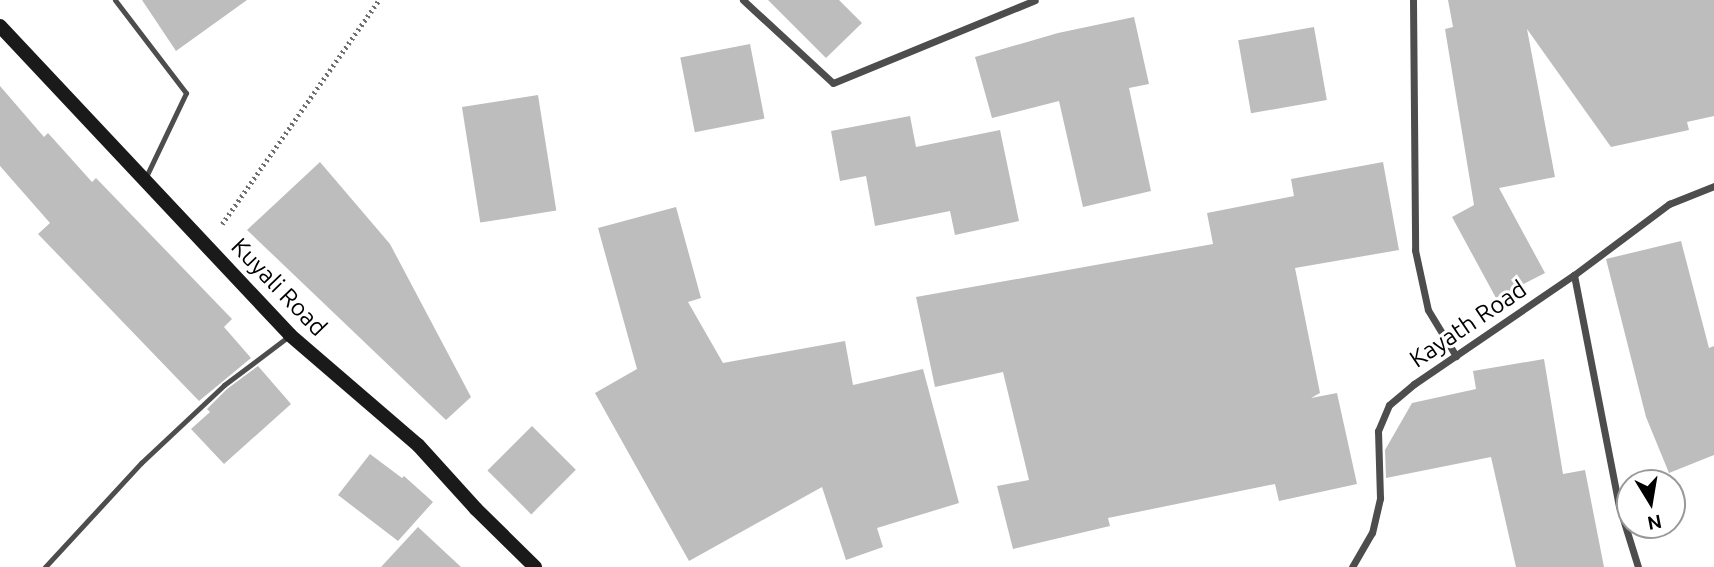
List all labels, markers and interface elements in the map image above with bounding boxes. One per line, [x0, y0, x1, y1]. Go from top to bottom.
street label: Kuyali Road [225, 232, 333, 342]
street label: Kayath Road [1404, 274, 1532, 374]
north arrow [1616, 469, 1686, 539]
text: N [1646, 510, 1664, 535]

